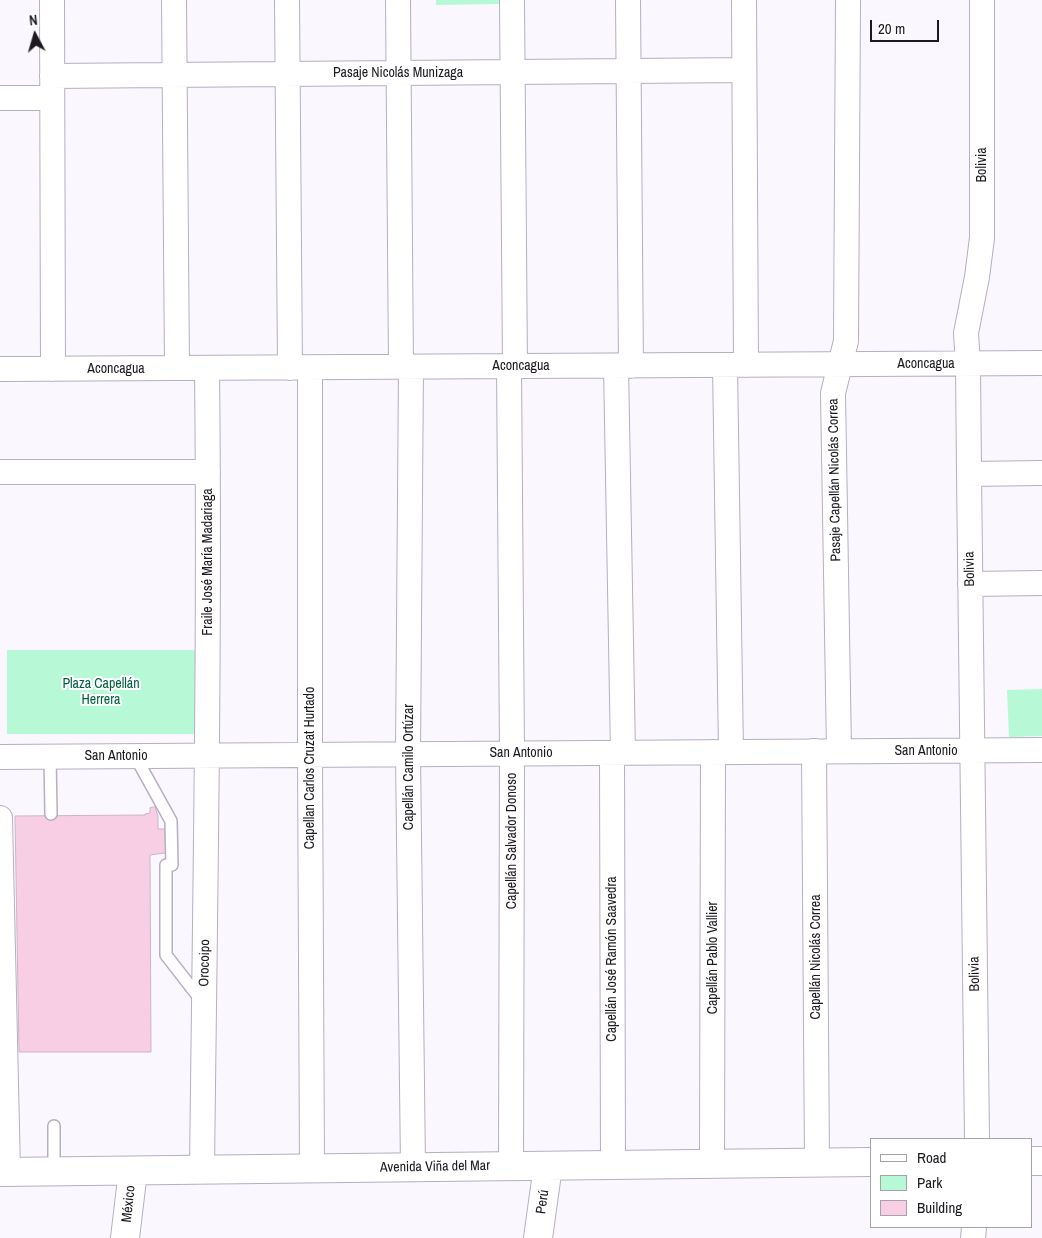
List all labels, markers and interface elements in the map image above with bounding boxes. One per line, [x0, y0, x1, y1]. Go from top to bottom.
north arrow [10, 10, 60, 60]
scale bar [872, 10, 941, 42]
text: N [28, 11, 38, 29]
text: 20 m [878, 18, 905, 39]
street label: Pasaje Nicolás Munizaga [333, 65, 463, 81]
street label: Bolivia [974, 147, 990, 183]
street label: Aconcagua [897, 356, 955, 372]
street label: Aconcagua [492, 358, 550, 374]
street label: Aconcagua [87, 361, 145, 377]
street label: Pasaje Capellán Nicolás Correa [825, 398, 845, 562]
street label: Fraile José María Madariaga [200, 488, 216, 636]
street label: Bolivia [961, 551, 979, 587]
park label: Plaza Capellán Herrera [62, 676, 140, 709]
street label: Capellan Carlos Cruzat Hurtado [302, 687, 318, 849]
street label: Capellán Camilo Ortúzar [401, 704, 417, 830]
street label: San Antonio [894, 743, 958, 759]
street label: San Antonio [489, 745, 553, 761]
street label: San Antonio [84, 748, 148, 764]
street label: Capellán Salvador Donoso [504, 773, 520, 909]
street label: Capellán José Ramón Saavedra [604, 876, 620, 1042]
street label: Capellán Nicolás Correa [808, 894, 824, 1020]
street label: Capellán Pablo Vallier [705, 902, 721, 1014]
street label: Orocoipo [196, 939, 214, 987]
street label: Bolivia [966, 956, 984, 992]
legend [870, 1138, 1032, 1228]
text: Road [917, 1147, 946, 1168]
street label: Avenida Viña del Mar [380, 1158, 490, 1176]
text: Park [917, 1172, 942, 1193]
street label: México [119, 1185, 139, 1223]
street label: Perú [533, 1189, 553, 1215]
text: Building [917, 1197, 962, 1218]

